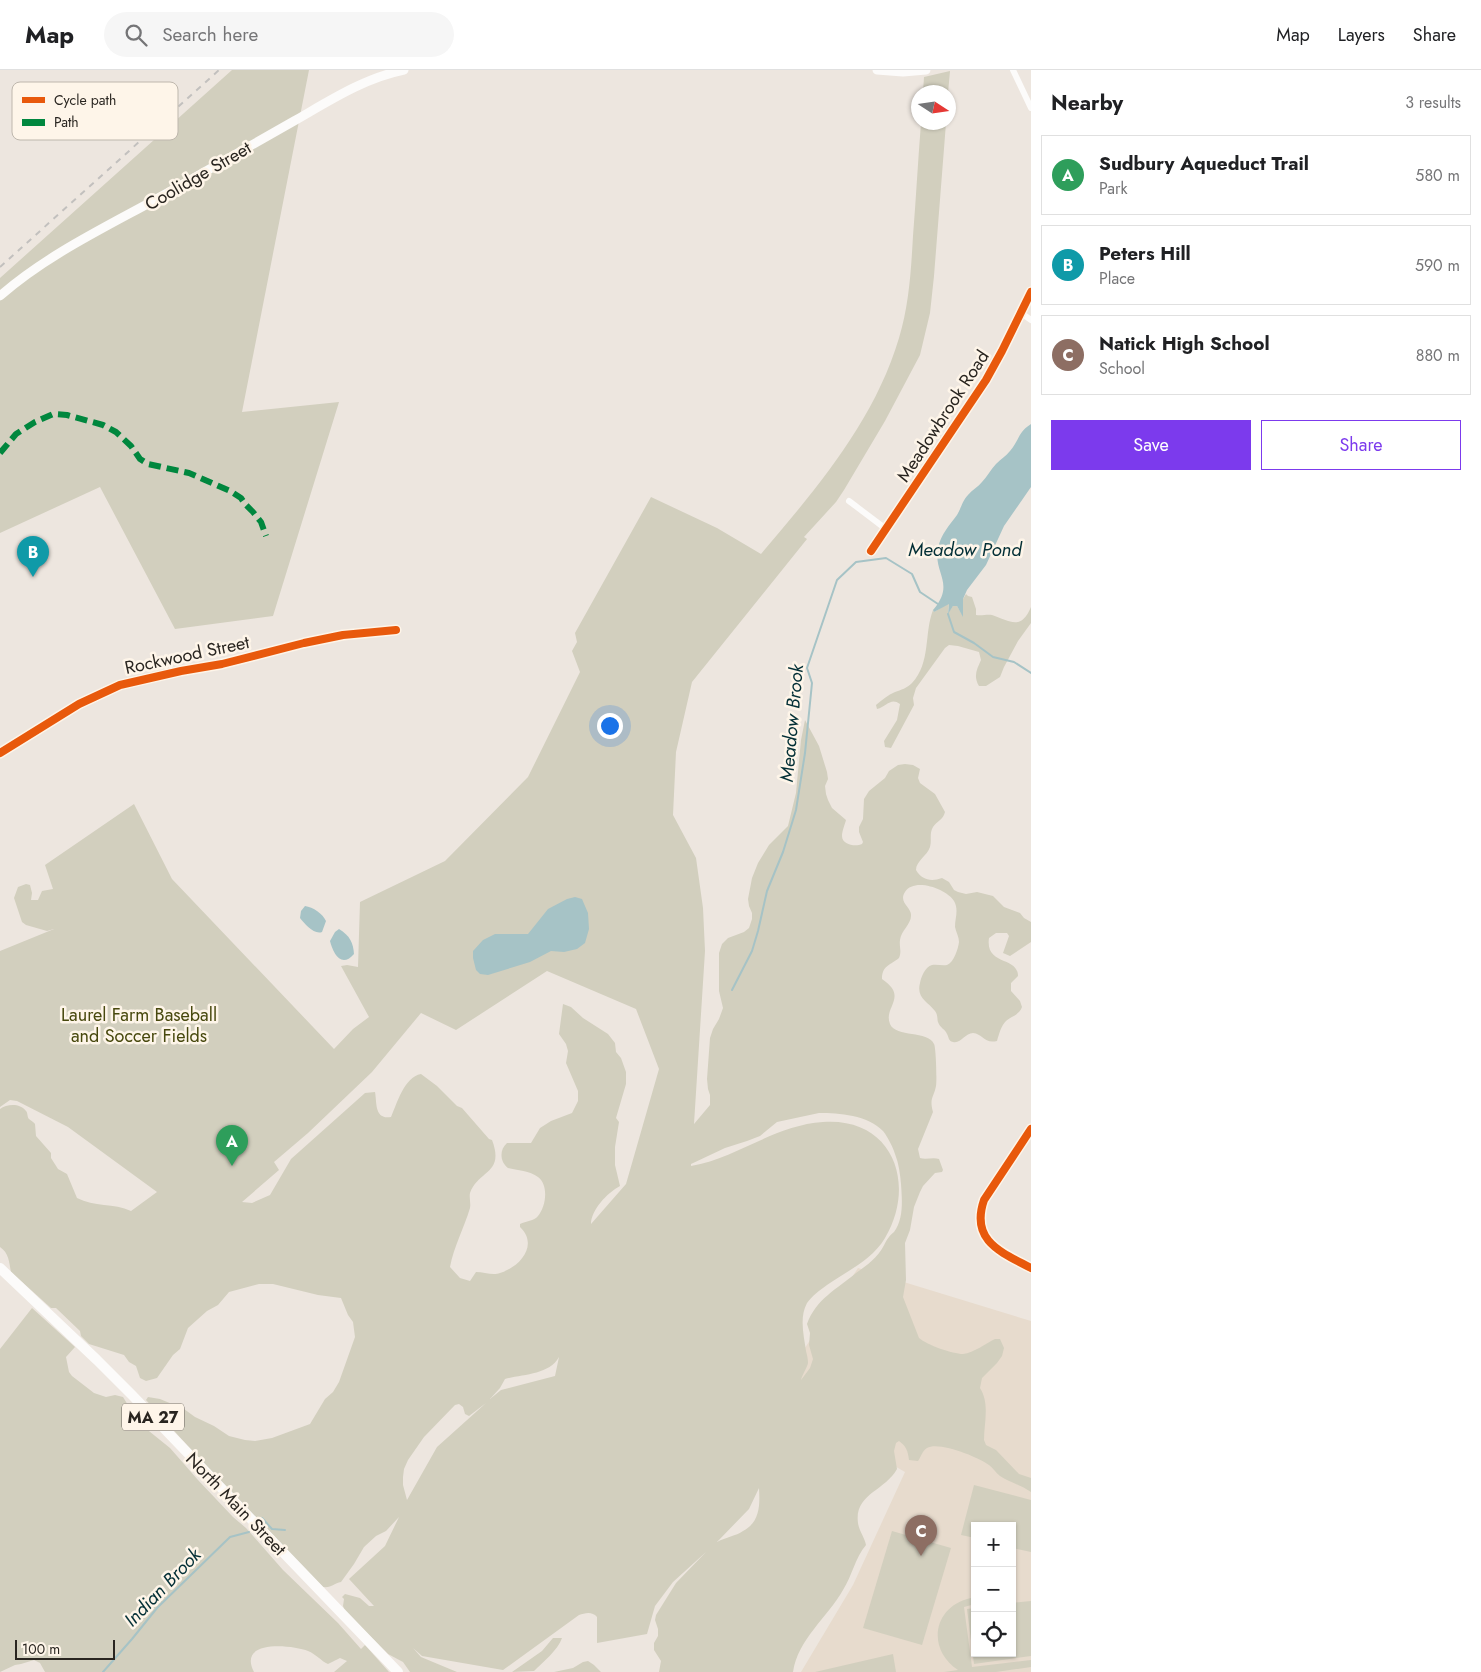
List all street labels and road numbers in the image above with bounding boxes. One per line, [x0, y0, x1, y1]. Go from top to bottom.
street label: Coolidge Street [140, 135, 257, 217]
street label: Meadowbrook Road [891, 345, 995, 487]
street label: Rockwood Street [122, 629, 252, 681]
road number: MA 27 [122, 1404, 184, 1430]
street label: North Main Street [180, 1446, 293, 1562]

